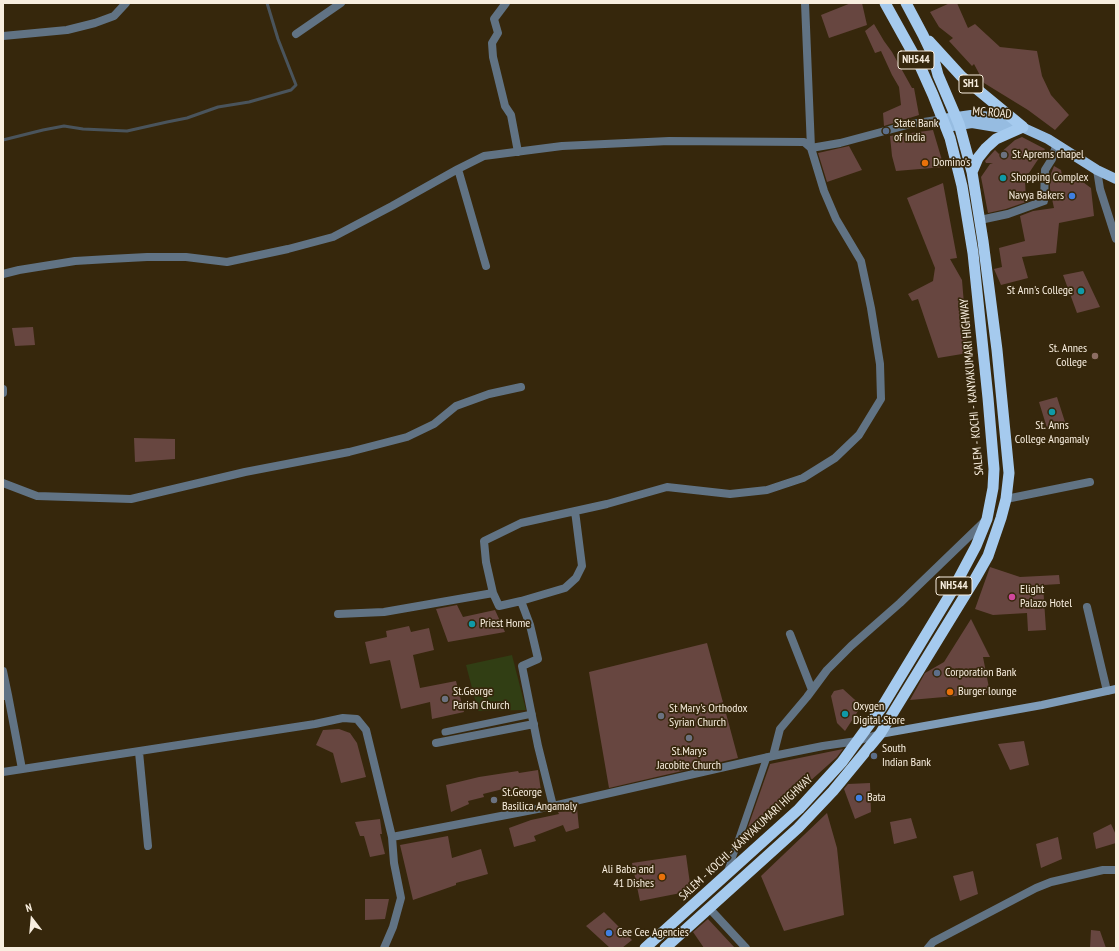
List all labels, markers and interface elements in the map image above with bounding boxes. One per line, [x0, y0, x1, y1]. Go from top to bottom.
road number: NH544 [898, 51, 934, 69]
road number: SH1 [959, 75, 983, 93]
street label: MC ROAD [972, 104, 1012, 122]
place label: State Bank of India [894, 117, 938, 145]
marker: State Bank of India [881, 126, 891, 136]
place label: St Aprems chapel [1012, 148, 1084, 162]
marker: St Aprems chapel [999, 150, 1009, 160]
place label: Domino's [933, 156, 970, 170]
marker: Domino's [920, 158, 930, 168]
place label: Shopping Complex [1011, 171, 1088, 185]
marker: Shopping Complex [998, 173, 1008, 183]
place label: Navya Bakers [1009, 189, 1064, 203]
marker: Navya Bakers [1067, 191, 1077, 201]
place label: St Ann's College [1007, 284, 1073, 298]
marker: St Ann's College [1076, 286, 1086, 296]
street label: SALEM - KOCHI - KANYAKUMARI HIGHWAY [957, 298, 987, 476]
place label: St. Annes College [1049, 342, 1087, 370]
marker: St. Annes College [1090, 351, 1100, 361]
marker: St. Anns College Angamaly [1047, 407, 1057, 417]
place label: St. Anns College Angamaly [1015, 419, 1089, 447]
road number: NH544 [936, 577, 972, 595]
place label: Elight Palazo Hotel [1020, 583, 1072, 611]
marker: Elight Palazo Hotel [1007, 592, 1017, 602]
place label: Priest Home [480, 617, 530, 631]
marker: Priest Home [467, 619, 477, 629]
place label: Corporation Bank [945, 666, 1016, 680]
marker: Corporation Bank [932, 668, 942, 678]
place label: St.George Parish Church [453, 685, 509, 713]
place label: Burger lounge [958, 685, 1017, 699]
marker: Burger lounge [945, 687, 955, 697]
marker: St.George Parish Church [440, 694, 450, 704]
place label: Oxygen Digital Store [853, 700, 905, 728]
place label: St Mary's Orthodox Syrian Church [669, 702, 747, 730]
marker: Oxygen Digital Store [840, 709, 850, 719]
marker: St Mary's Orthodox Syrian Church [656, 711, 666, 721]
marker: St.Marys Jacobite Church [684, 733, 694, 743]
place label: South Indian Bank [882, 742, 931, 770]
place label: St.Marys Jacobite Church [657, 745, 721, 773]
marker: South Indian Bank [869, 751, 879, 761]
street label: SALEM - KOCHI - KANYAKUMARI HIGHWAY [676, 772, 816, 904]
place label: St.George Basilica Angamaly [502, 786, 577, 814]
place label: Bata [867, 791, 886, 805]
marker: Bata [854, 793, 864, 803]
marker: St.George Basilica Angamaly [489, 795, 499, 805]
place label: Ali Baba and 41 Dishes [602, 863, 654, 891]
marker: Ali Baba and 41 Dishes [657, 872, 667, 882]
north arrow [12, 899, 52, 939]
text: N [24, 900, 33, 915]
place label: Cee Cee Agencies [617, 926, 689, 940]
marker: Cee Cee Agencies [604, 928, 614, 938]

